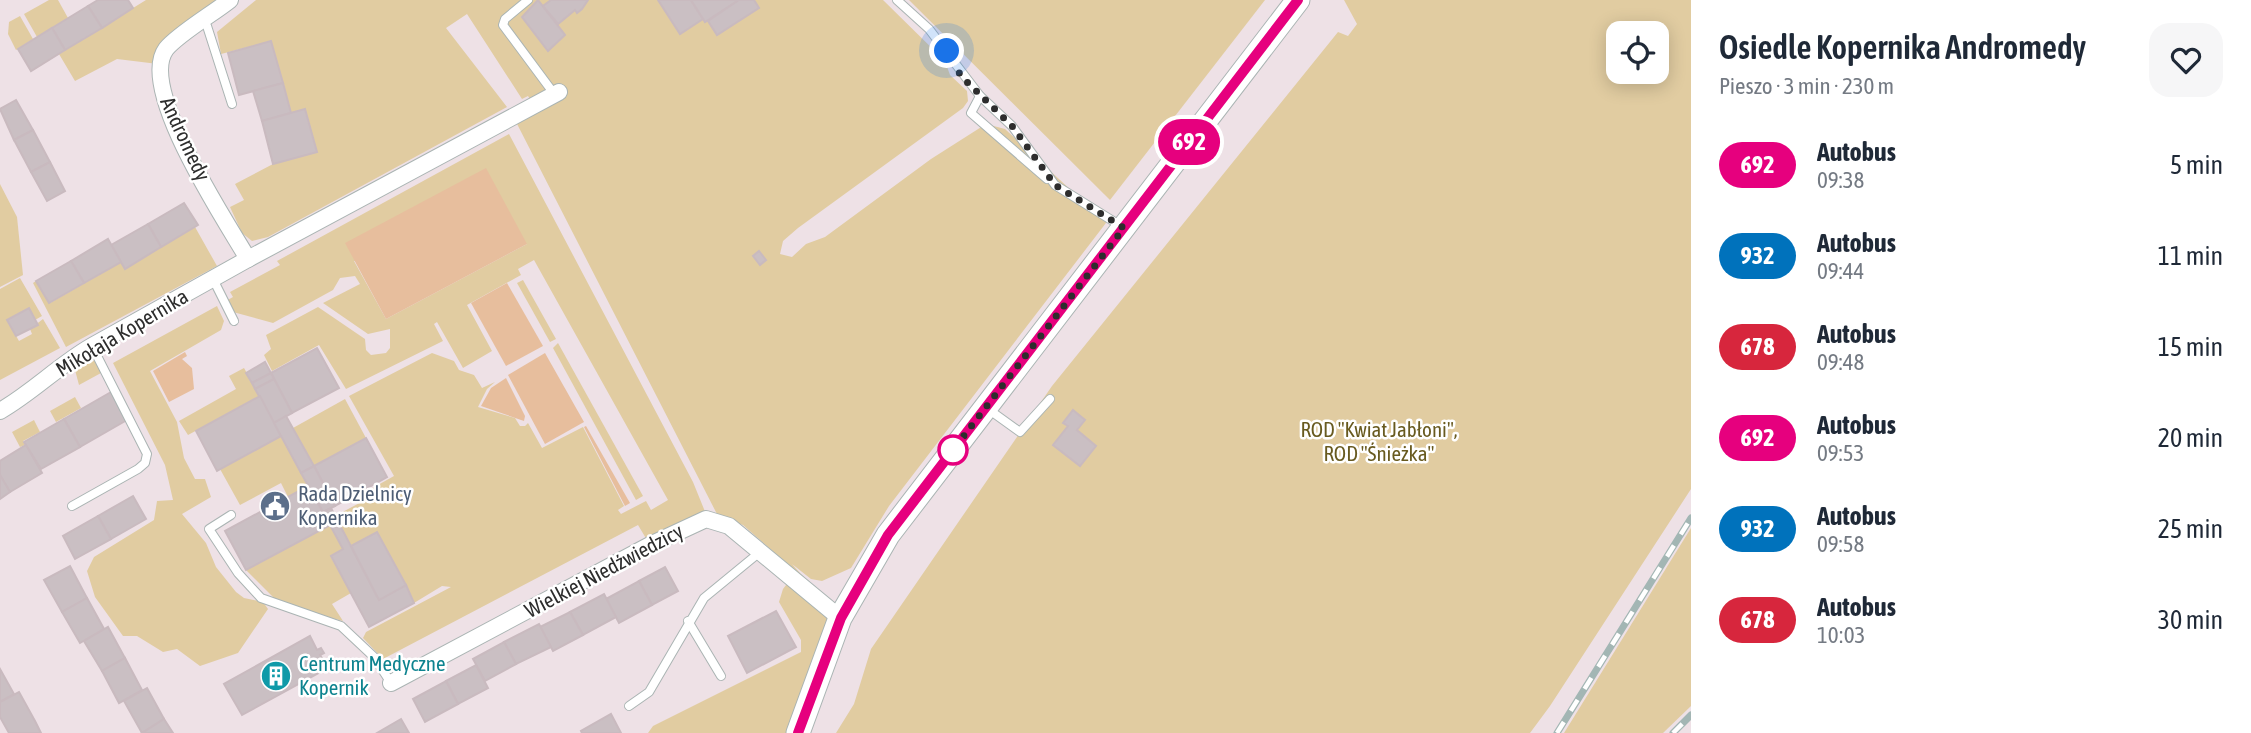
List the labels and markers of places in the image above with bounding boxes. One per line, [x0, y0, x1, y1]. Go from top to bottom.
unlabelled marker [938, 435, 968, 465]
place label: Rada Dzielnicy Kopernika [298, 481, 412, 529]
public building icon: Rada Dzielnicy Kopernika [258, 489, 292, 523]
place label: Centrum Medyczne Kopernik [299, 651, 446, 699]
building icon: Centrum Medyczne Kopernik [259, 659, 293, 693]

